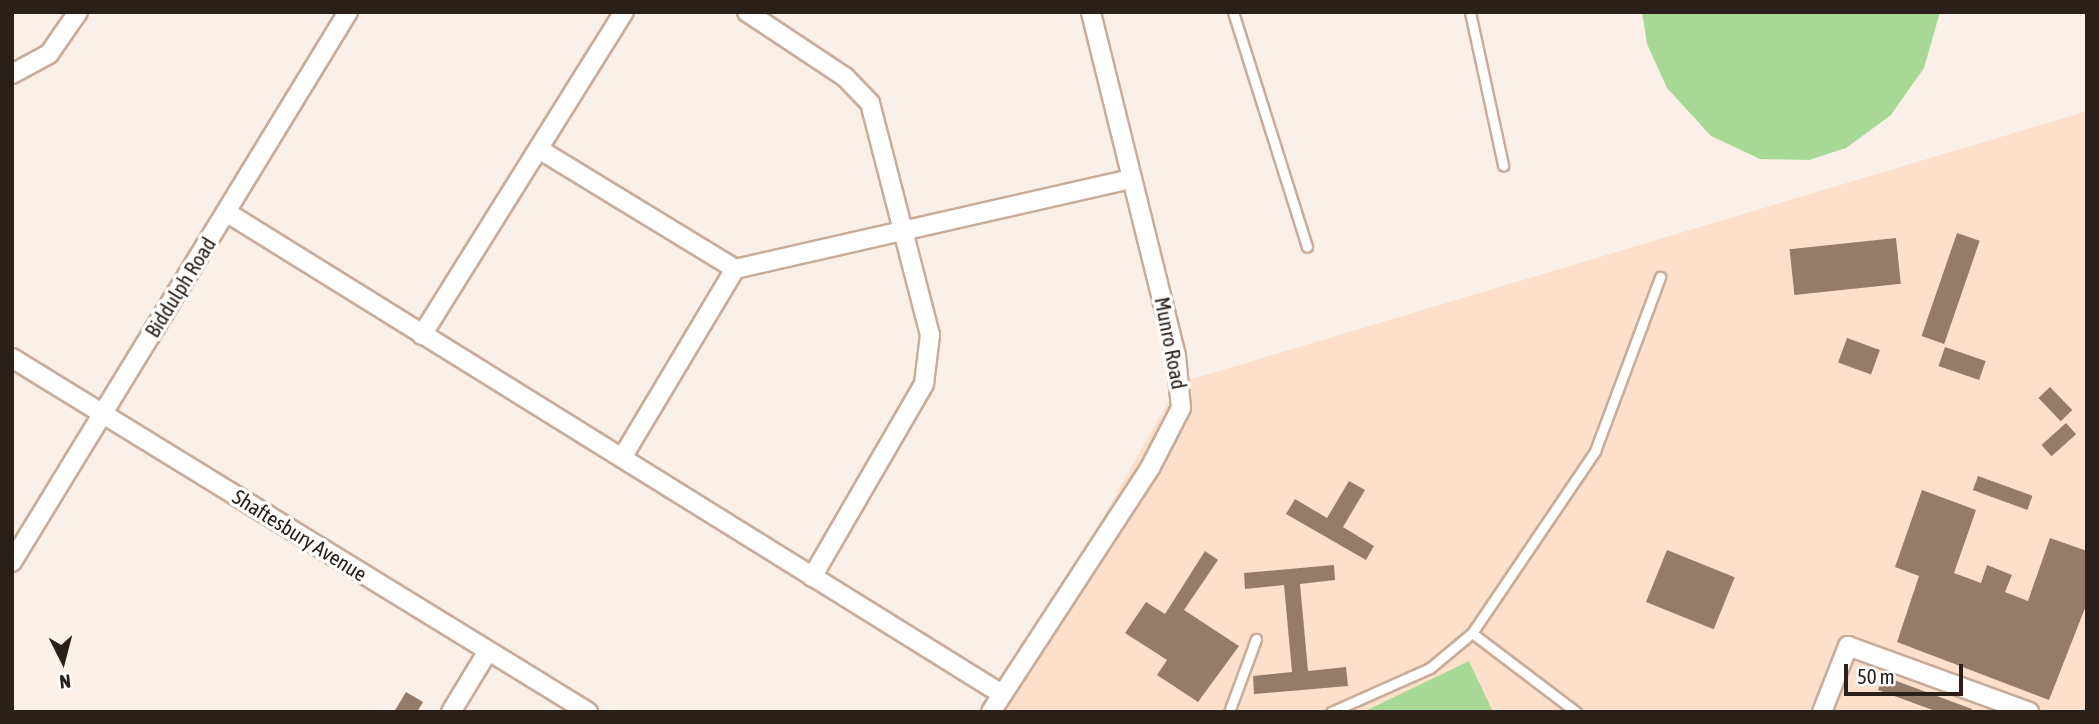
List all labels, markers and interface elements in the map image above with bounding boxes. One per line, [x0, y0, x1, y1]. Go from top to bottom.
street label: Biddulph Road [139, 232, 221, 342]
street label: Munro Road [1150, 295, 1192, 391]
street label: Shaftesbury Avenue [228, 484, 372, 586]
north arrow [28, 626, 98, 696]
scale bar [1847, 650, 1966, 694]
text: 50 m [1857, 664, 1895, 688]
text: N [58, 670, 72, 693]

